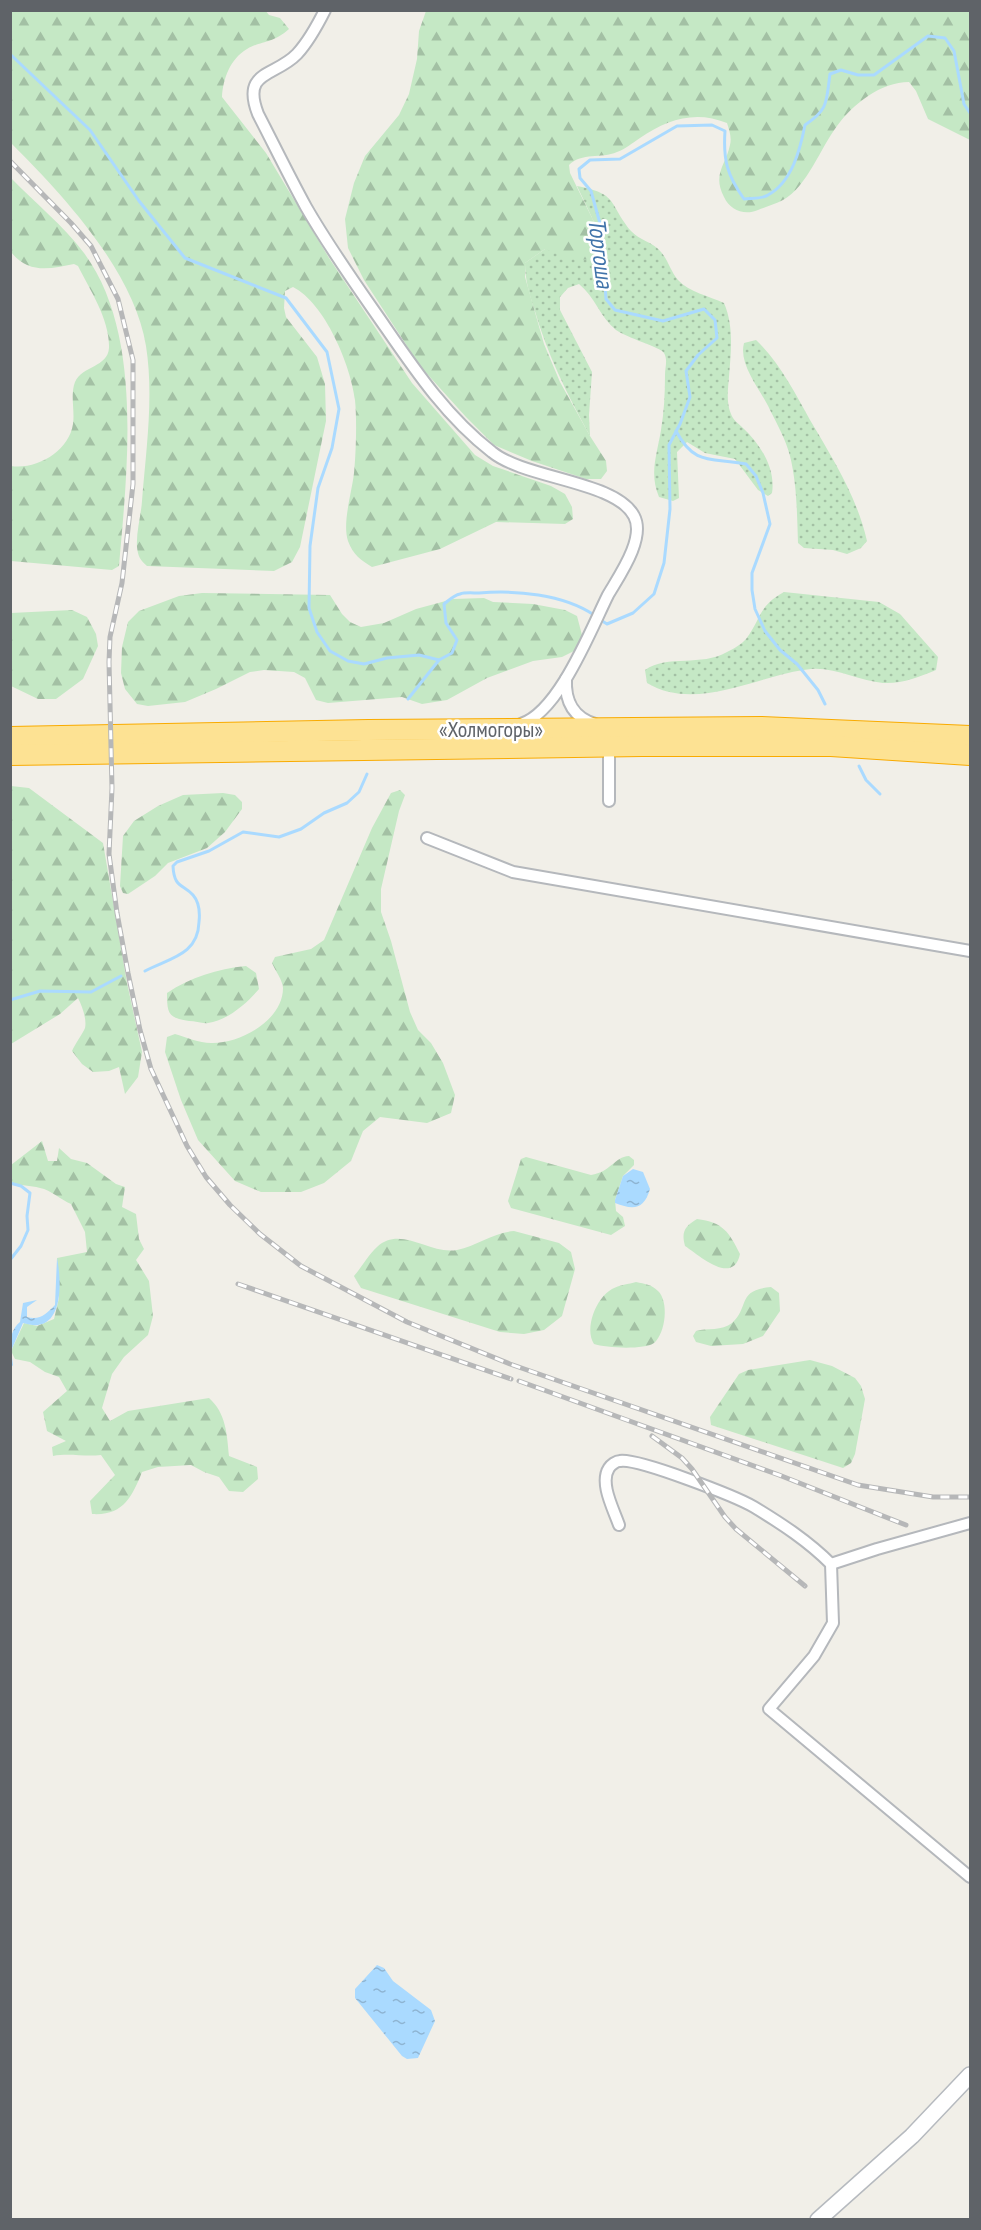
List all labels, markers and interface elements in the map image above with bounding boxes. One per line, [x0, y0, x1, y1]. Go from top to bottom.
water label: Торгоша [581, 216, 621, 291]
street label: «Холмогоры» [439, 715, 543, 743]

